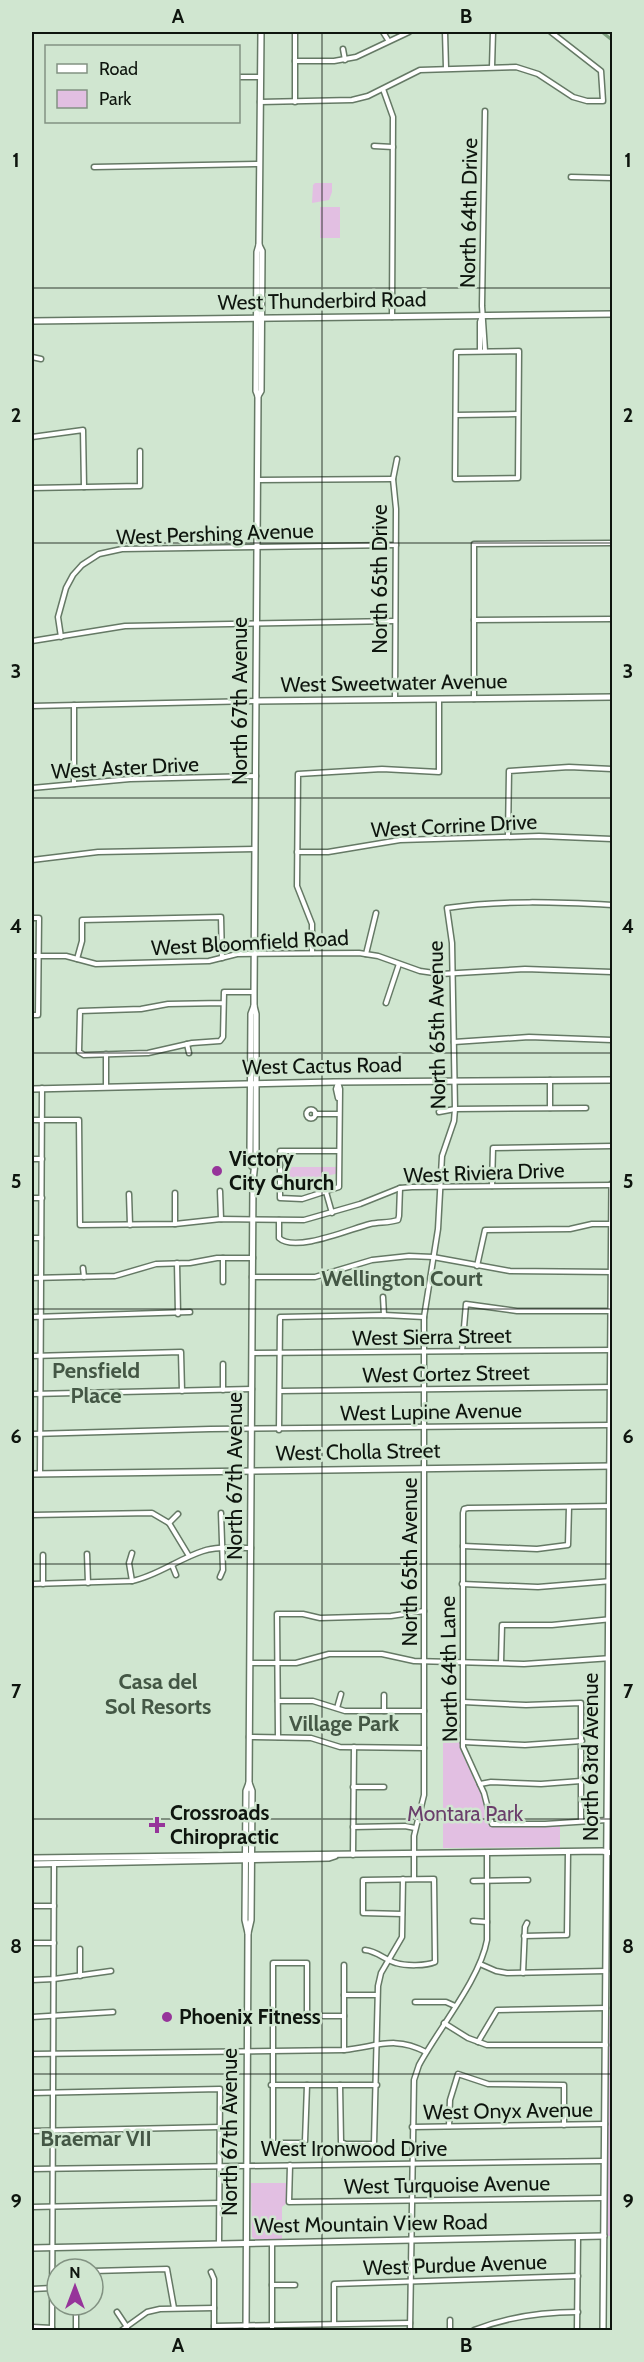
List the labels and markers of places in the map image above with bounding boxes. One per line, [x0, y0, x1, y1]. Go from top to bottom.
place label: Victory City Church [229, 1146, 334, 1195]
marker: Victory City Church [210, 1164, 224, 1178]
place label: Crossroads Chiropractic [170, 1800, 279, 1849]
marker: Crossroads Chiropractic [148, 1816, 166, 1834]
place label: Phoenix Fitness [179, 2004, 321, 2029]
marker: Phoenix Fitness [160, 2010, 174, 2024]

